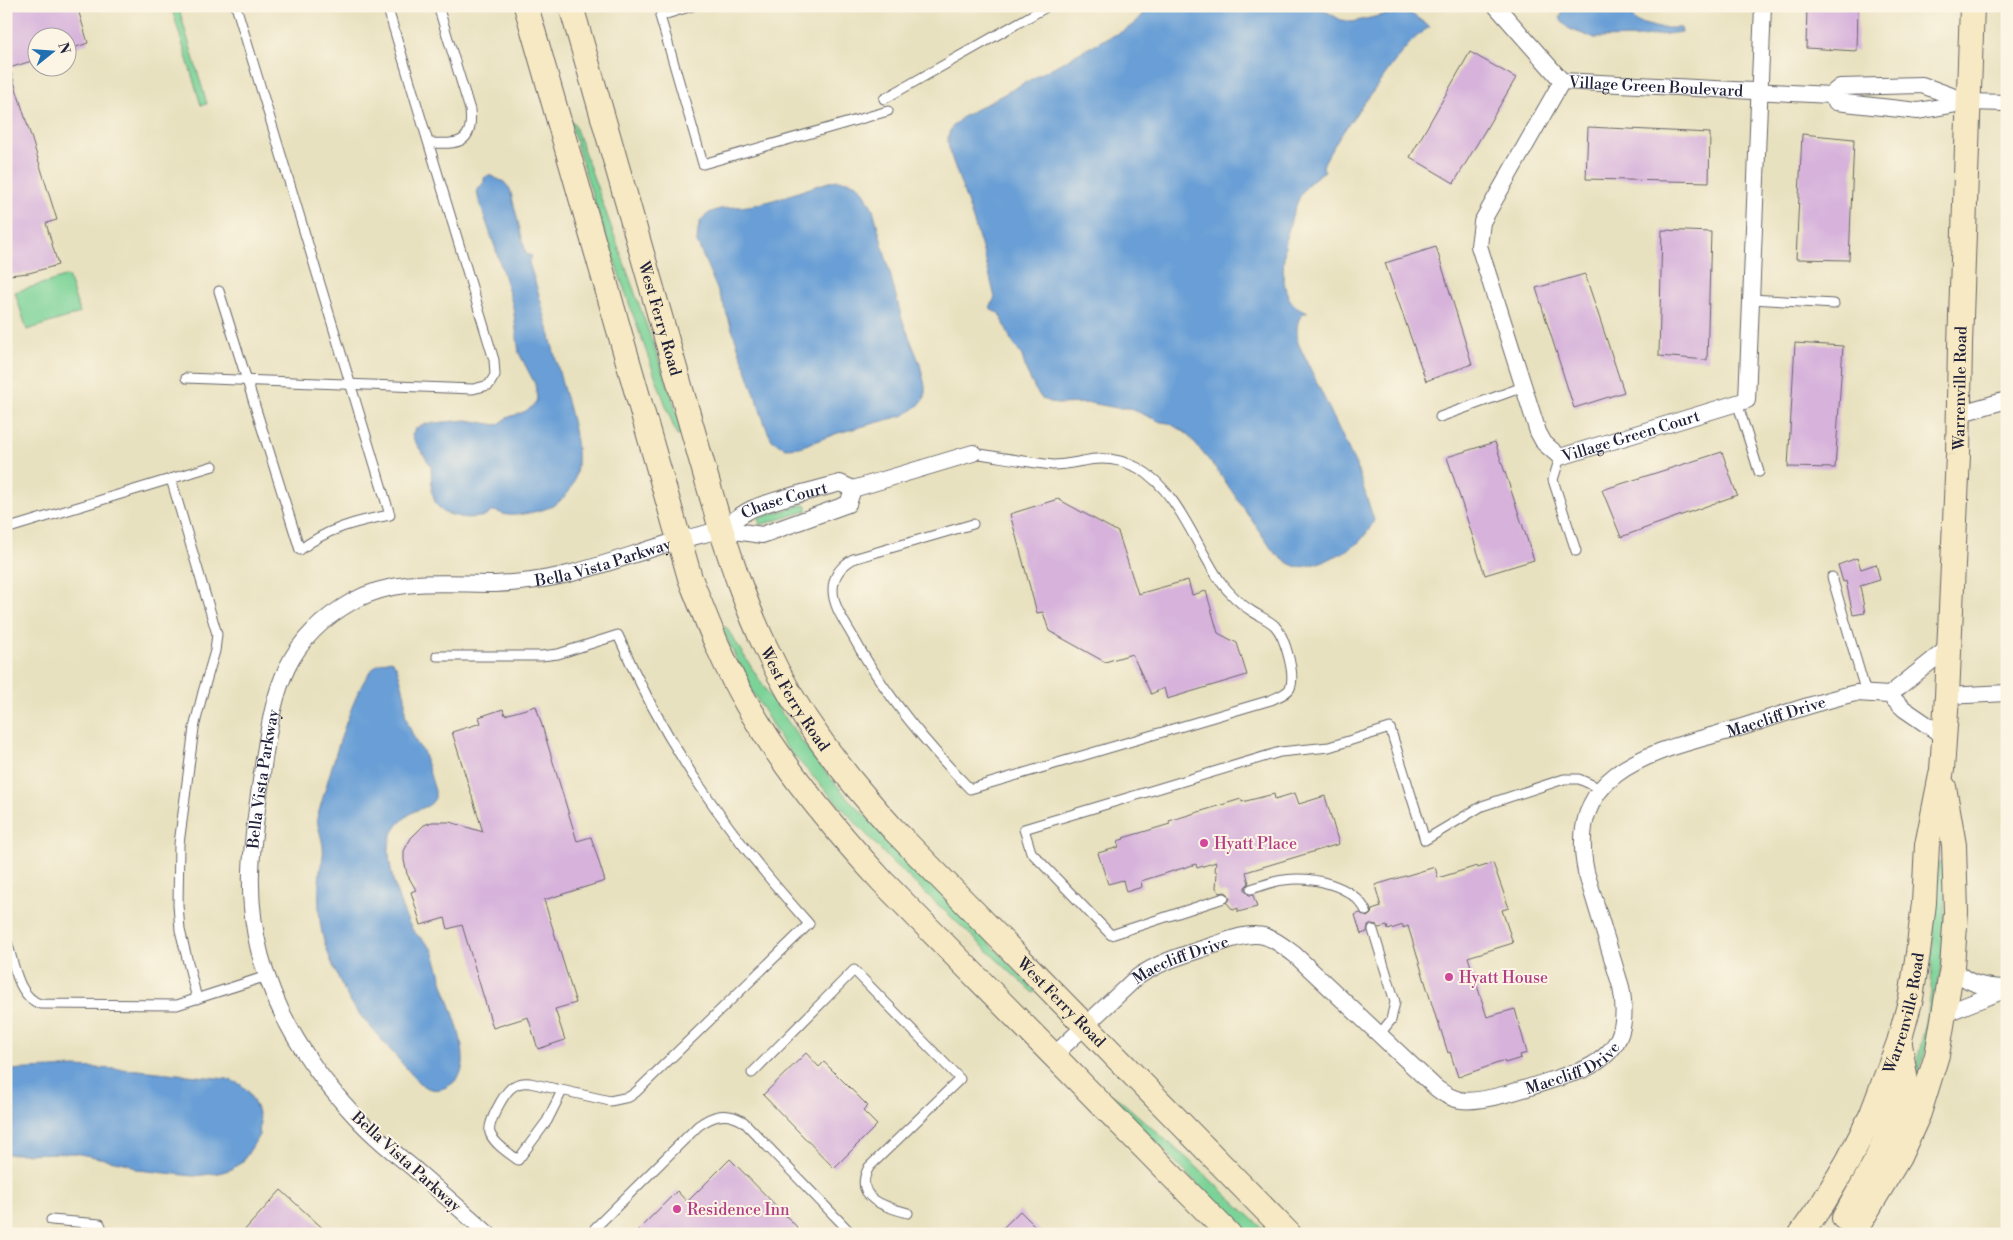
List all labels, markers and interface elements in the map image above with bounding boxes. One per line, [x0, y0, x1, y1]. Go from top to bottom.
north arrow [28, 28, 78, 78]
text: N [53, 41, 74, 56]
street label: Village Green Boulevard [1567, 72, 1744, 101]
street label: West Ferry Road [633, 258, 686, 378]
street label: Warrenville Road [1949, 326, 1972, 451]
street label: Village Green Court [1559, 406, 1702, 467]
street label: Chase Court [737, 478, 830, 524]
street label: Bella Vista Parkway [533, 534, 674, 591]
street label: West Ferry Road [755, 643, 834, 755]
street label: Maecliff Drive [1725, 692, 1828, 742]
street label: Bella Vista Parkway [243, 707, 284, 851]
place label: Hyatt Place [1214, 834, 1297, 854]
marker: Hyatt Place [1198, 837, 1210, 849]
street label: Maecliff Drive [1129, 932, 1231, 989]
street label: Warrenville Road [1879, 951, 1929, 1077]
street label: West Ferry Road [1012, 952, 1110, 1052]
place label: Hyatt House [1459, 968, 1548, 988]
marker: Hyatt House [1443, 971, 1455, 983]
street label: Maecliff Drive [1523, 1038, 1625, 1099]
street label: Bella Vista Parkway [347, 1107, 465, 1216]
place label: Residence Inn [687, 1200, 790, 1220]
marker: Residence Inn [671, 1203, 683, 1215]

